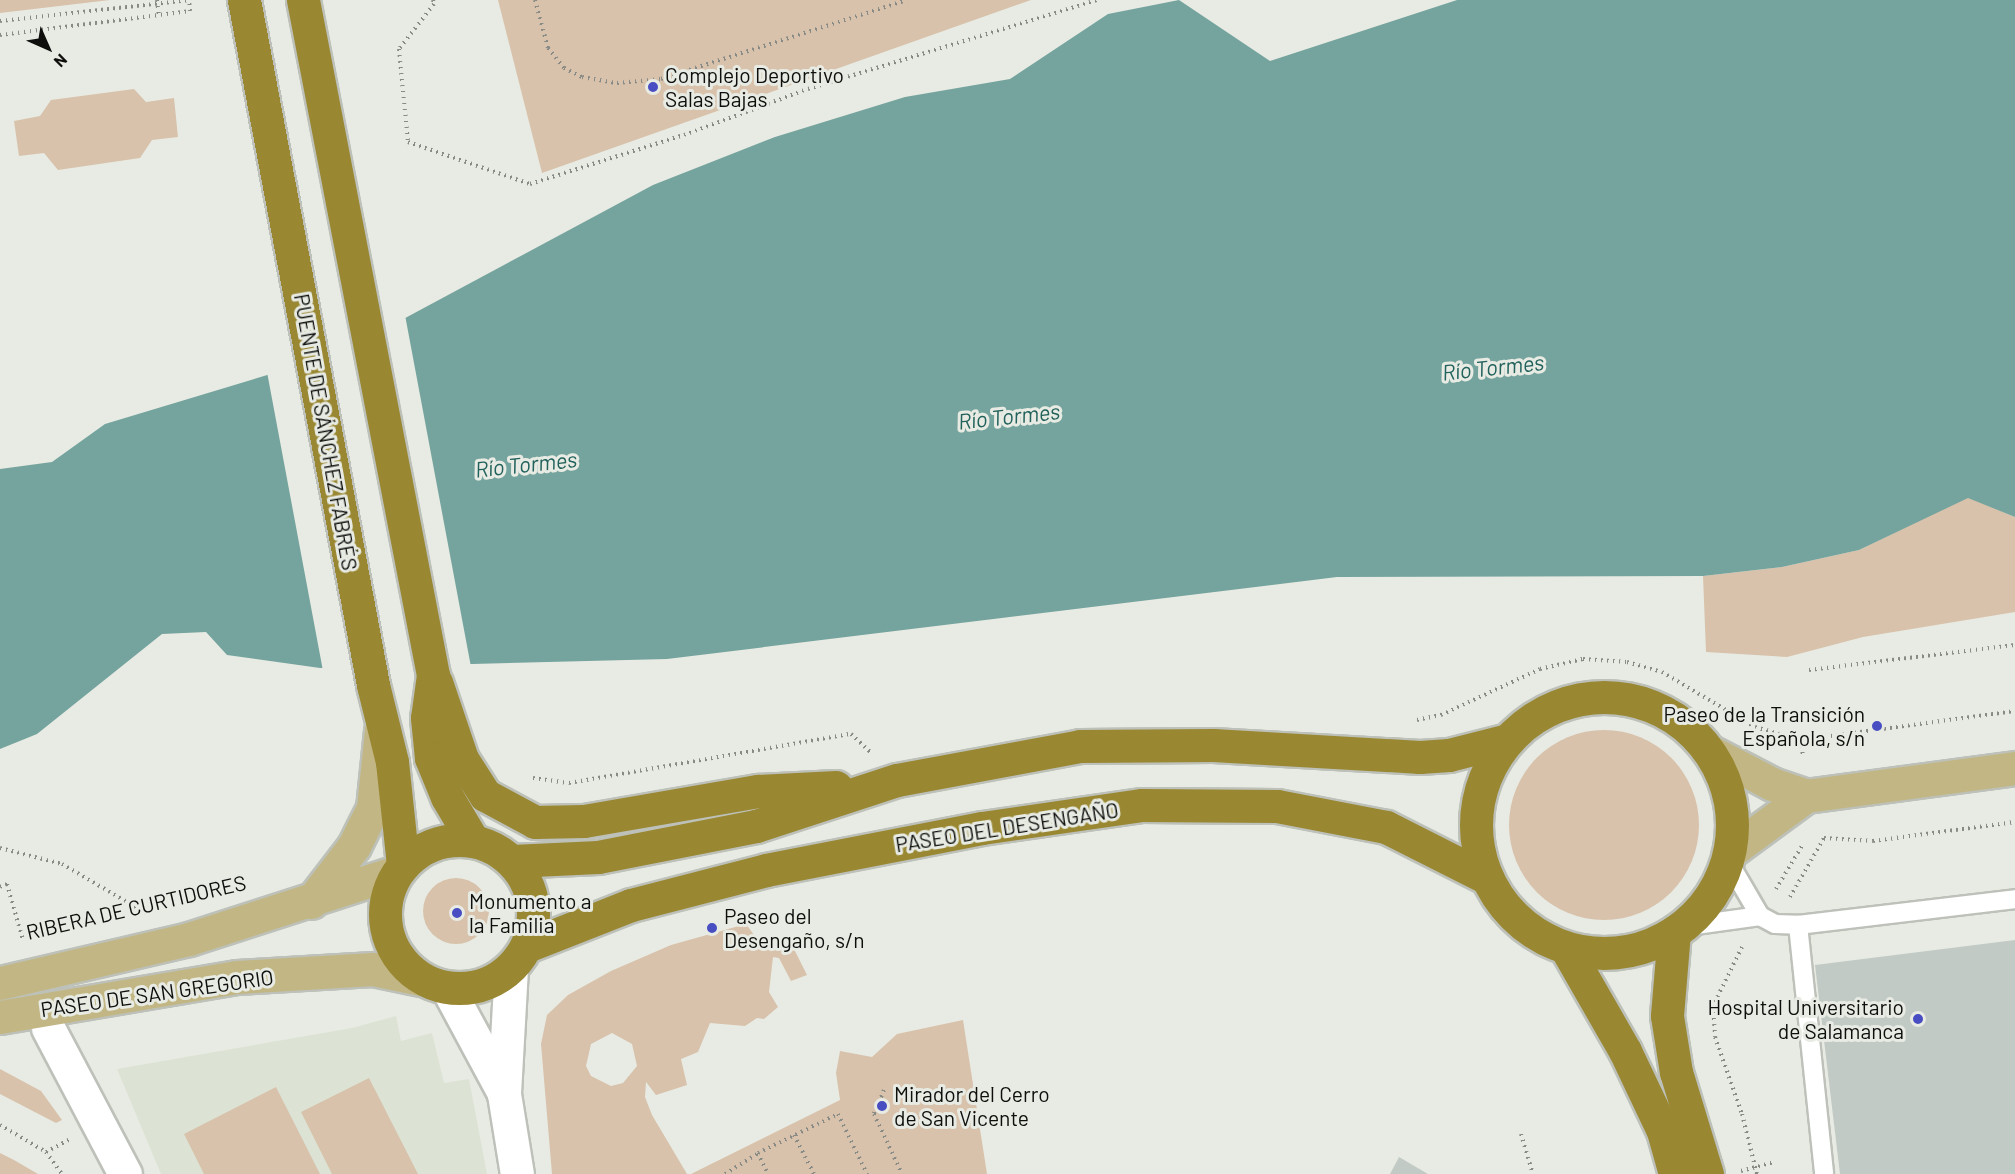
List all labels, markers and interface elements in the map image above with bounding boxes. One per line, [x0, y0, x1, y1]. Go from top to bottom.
north arrow [18, 18, 78, 78]
text: N [51, 51, 72, 72]
place label: Complejo Deportivo Salas Bajas [665, 62, 844, 112]
marker: Complejo Deportivo Salas Bajas [646, 80, 660, 94]
street label: PUENTE DE SÁNCHEZ FABRÉS [289, 292, 363, 572]
water label: Río Tormes [1441, 349, 1545, 385]
water label: Río Tormes [957, 398, 1061, 434]
water label: Río Tormes [474, 446, 578, 482]
place label: Paseo de la Transición Española, s/n [1664, 701, 1865, 751]
marker: Paseo de la Transición Española, s/n [1870, 719, 1884, 733]
street label: PASEO DEL DESENGAÑO [894, 797, 1120, 857]
street label: RIBERA DE CURTIDORES [24, 869, 248, 945]
place label: Monumento a la Familia [469, 888, 591, 938]
place label: Paseo del Desengaño, s/n [724, 903, 864, 953]
marker: Monumento a la Familia [450, 906, 464, 920]
marker: Paseo del Desengaño, s/n [705, 921, 719, 935]
street label: PASEO DE SAN GREGORIO [39, 964, 275, 1022]
place label: Hospital Universitario de Salamanca [1707, 994, 1904, 1044]
marker: Hospital Universitario de Salamanca [1909, 1010, 1927, 1028]
place label: Mirador del Cerro de San Vicente [894, 1081, 1050, 1131]
marker: Mirador del Cerro de San Vicente [875, 1099, 889, 1113]

